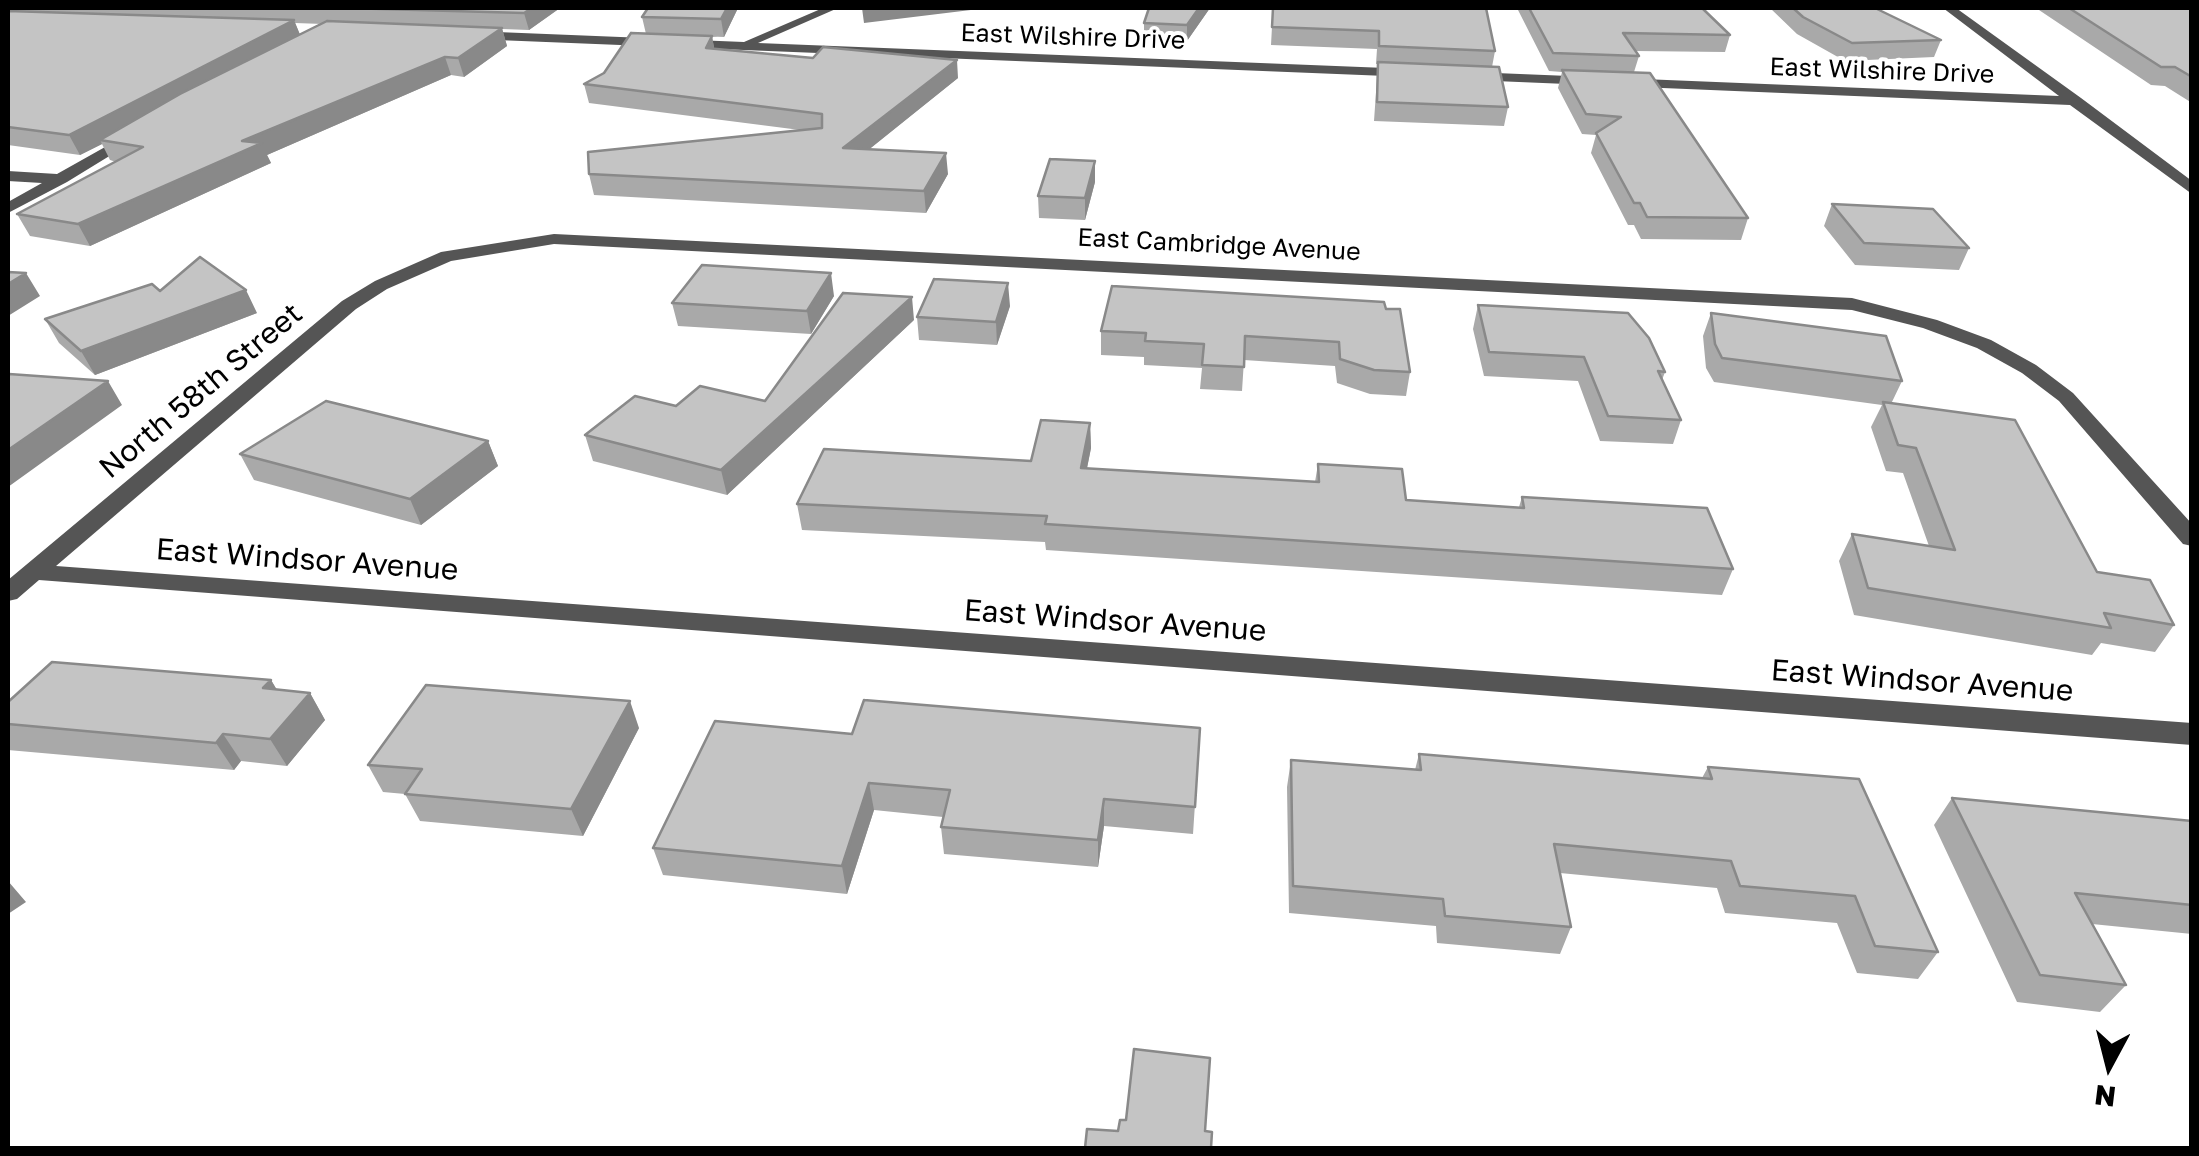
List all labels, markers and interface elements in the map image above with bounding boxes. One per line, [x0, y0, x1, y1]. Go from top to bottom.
street label: East Wilshire Drive [960, 18, 1186, 56]
street label: East Wilshire Drive [1769, 52, 1995, 90]
street label: East Cambridge Avenue [1077, 223, 1361, 267]
street label: North 58th Street [92, 296, 310, 486]
street label: East Windsor Avenue [155, 531, 459, 589]
street label: East Windsor Avenue [963, 592, 1267, 650]
street label: East Windsor Avenue [1770, 652, 2074, 710]
north arrow [2059, 1016, 2159, 1116]
text: N [2093, 1079, 2118, 1114]

